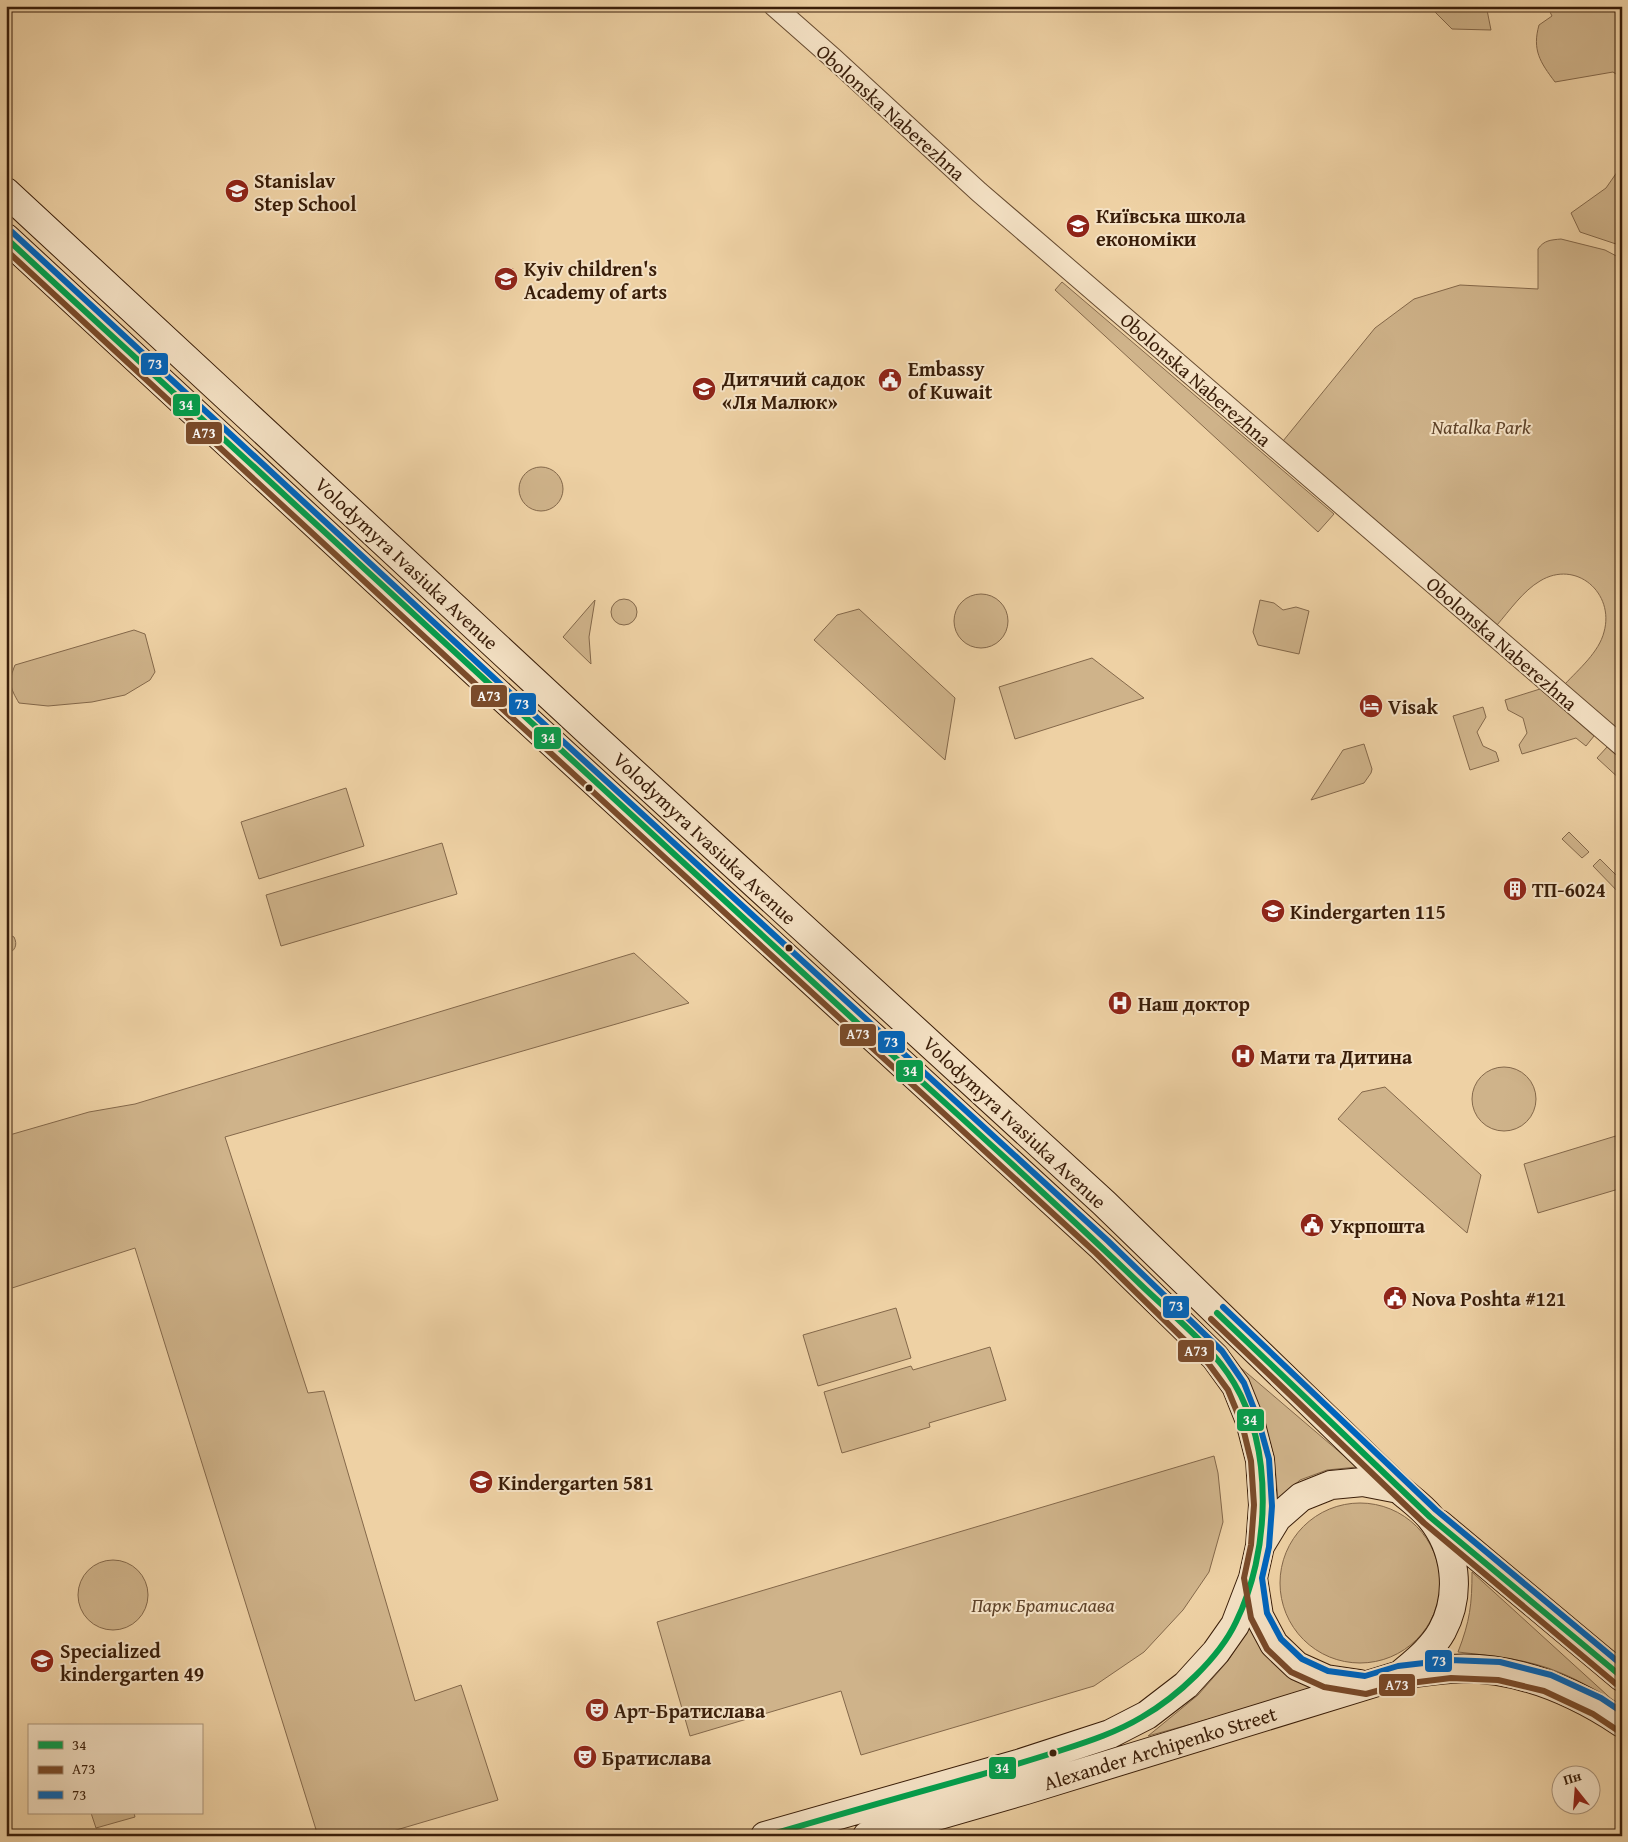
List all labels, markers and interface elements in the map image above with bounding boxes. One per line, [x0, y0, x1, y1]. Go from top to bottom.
street label: Obolonska Naberezhna [810, 37, 972, 187]
place label: Stanislav Step School [254, 166, 356, 218]
school or university icon: Stanislav Step School [224, 178, 250, 204]
place label: Київська школа економіки [1096, 201, 1246, 253]
school or university icon: Київська школа економіки [1065, 213, 1091, 239]
place label: Kyiv children's Academy of arts [524, 254, 667, 306]
school or university icon: Kyiv children's Academy of arts [493, 266, 519, 292]
street label: Obolonska Naberezhna [1114, 305, 1278, 453]
line badge: 73 [140, 352, 169, 376]
text: 73 [148, 354, 162, 374]
place label: Embassy of Kuwait [908, 354, 993, 406]
place label: Дитячий садок «Ля Малюк» [721, 364, 866, 416]
public building icon: Embassy of Kuwait [877, 367, 903, 393]
school or university icon: Дитячий садок «Ля Малюк» [691, 376, 717, 402]
line badge: 34 [172, 393, 201, 417]
text: 34 [179, 395, 193, 415]
park label: Natalka Park [1430, 412, 1532, 441]
line badge: А73 [185, 421, 223, 445]
text: А73 [192, 423, 216, 443]
street label: Volodymyra Ivasiuka Avenue [309, 470, 505, 656]
street label: Obolonska Naberezhna [1420, 569, 1584, 717]
line badge: А73 [470, 684, 508, 708]
text: А73 [477, 686, 501, 706]
line badge: 73 [508, 692, 537, 716]
place label: Visak [1388, 692, 1438, 721]
hotel icon: Visak [1358, 693, 1384, 719]
text: 73 [515, 694, 529, 714]
line badge: 34 [533, 726, 562, 750]
text: 34 [541, 728, 555, 748]
street label: Volodymyra Ivasiuka Avenue [607, 745, 803, 931]
unlabelled marker [584, 783, 594, 793]
place label: ТП-6024 [1532, 875, 1606, 904]
building icon: ТП-6024 [1502, 876, 1528, 902]
place label: Kindergarten 115 [1290, 897, 1446, 926]
school or university icon: Kindergarten 115 [1260, 898, 1286, 924]
unlabelled marker [784, 943, 794, 953]
place label: Наш доктор [1138, 989, 1250, 1018]
hospital icon: Наш доктор [1107, 990, 1133, 1016]
line badge: А73 [839, 1023, 877, 1047]
text: А73 [846, 1024, 870, 1044]
street label: Volodymyra Ivasiuka Avenue [917, 1029, 1113, 1215]
line badge: 73 [877, 1030, 906, 1054]
text: 73 [884, 1032, 898, 1052]
place label: Мати та Дитина [1260, 1042, 1413, 1071]
hospital icon: Мати та Дитина [1230, 1043, 1256, 1069]
line badge: 34 [895, 1059, 924, 1083]
text: 34 [903, 1061, 917, 1081]
place label: Укрпошта [1330, 1211, 1426, 1240]
public building icon: Укрпошта [1299, 1212, 1325, 1238]
place label: Nova Poshta #121 [1412, 1284, 1566, 1313]
public building icon: Nova Poshta #121 [1382, 1285, 1408, 1311]
line badge: 73 [1162, 1295, 1190, 1319]
text: 73 [1169, 1296, 1183, 1316]
line badge: А73 [1177, 1339, 1215, 1363]
text: А73 [1184, 1341, 1208, 1361]
line badge: 34 [1236, 1408, 1265, 1432]
text: 34 [1243, 1410, 1257, 1430]
place label: Kindergarten 581 [498, 1468, 654, 1497]
school or university icon: Kindergarten 581 [468, 1469, 494, 1495]
park label: Парк Братислава [971, 1590, 1116, 1619]
place label: Specialized kindergarten 49 [60, 1636, 204, 1688]
school or university icon: Specialized kindergarten 49 [29, 1648, 55, 1674]
line badge: 73 [1424, 1649, 1453, 1673]
text: 73 [1432, 1651, 1446, 1671]
line badge: А73 [1378, 1673, 1416, 1697]
text: А73 [1385, 1675, 1409, 1695]
place label: Арт-Братислава [614, 1696, 766, 1725]
theatre icon: Арт-Братислава [584, 1697, 610, 1723]
street label: Alexander Archipenko Street [1040, 1699, 1280, 1797]
legend [28, 1724, 202, 1814]
text: 34 [72, 1734, 86, 1755]
place label: Братислава [602, 1743, 712, 1772]
theatre icon: Братислава [572, 1744, 598, 1770]
unlabelled marker [1048, 1748, 1058, 1758]
line badge: 34 [988, 1756, 1017, 1780]
text: А73 [72, 1758, 96, 1779]
text: 34 [995, 1758, 1009, 1778]
north arrow [1550, 1764, 1600, 1814]
text: Пн [1561, 1765, 1584, 1790]
text: 73 [72, 1784, 86, 1805]

